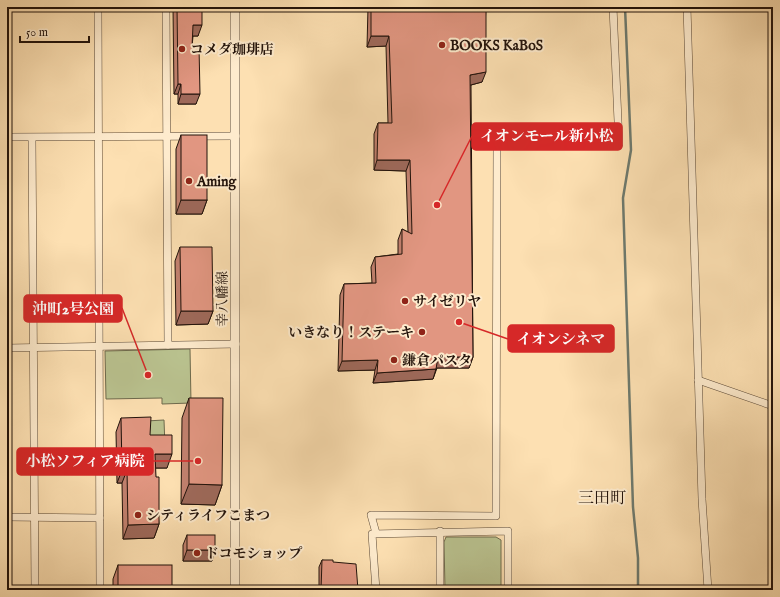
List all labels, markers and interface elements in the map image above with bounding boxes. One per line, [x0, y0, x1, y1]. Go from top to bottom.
scale bar [20, 18, 89, 44]
text: 50 m [26, 25, 48, 40]
place label: BOOKS KaBoS [450, 37, 543, 55]
marker: BOOKS KaBoS [437, 40, 447, 50]
place label: コメダ珈琲店 [190, 41, 274, 59]
marker: コメダ珈琲店 [177, 44, 187, 54]
callout: イオンモール新小松 [472, 123, 622, 150]
text: イオンモール新小松 [480, 127, 614, 146]
place label: Aming [196, 173, 237, 191]
marker: Aming [184, 176, 194, 186]
street label: 幸八幡線 [214, 271, 232, 327]
place label: サイゼリヤ [413, 293, 481, 311]
callout: 沖町2号公園 [24, 295, 122, 322]
marker: サイゼリヤ [400, 296, 410, 306]
text: 沖町2号公園 [32, 300, 114, 319]
place label: いきなり！ステーキ [288, 324, 414, 342]
callout: イオンシネマ [508, 325, 614, 352]
marker: いきなり！ステーキ [417, 327, 427, 337]
text: イオンシネマ [517, 330, 605, 349]
place label: 鎌倉パスタ [402, 352, 472, 370]
marker: 鎌倉パスタ [389, 355, 399, 365]
callout: 小松ソフィア病院 [17, 448, 153, 475]
text: 小松ソフィア病院 [26, 452, 144, 471]
district label: 三田町 [578, 489, 626, 509]
place label: シティライフこまつ [146, 507, 270, 525]
marker: シティライフこまつ [133, 510, 143, 520]
place label: ドコモショップ [205, 545, 302, 563]
marker: ドコモショップ [192, 548, 202, 558]

